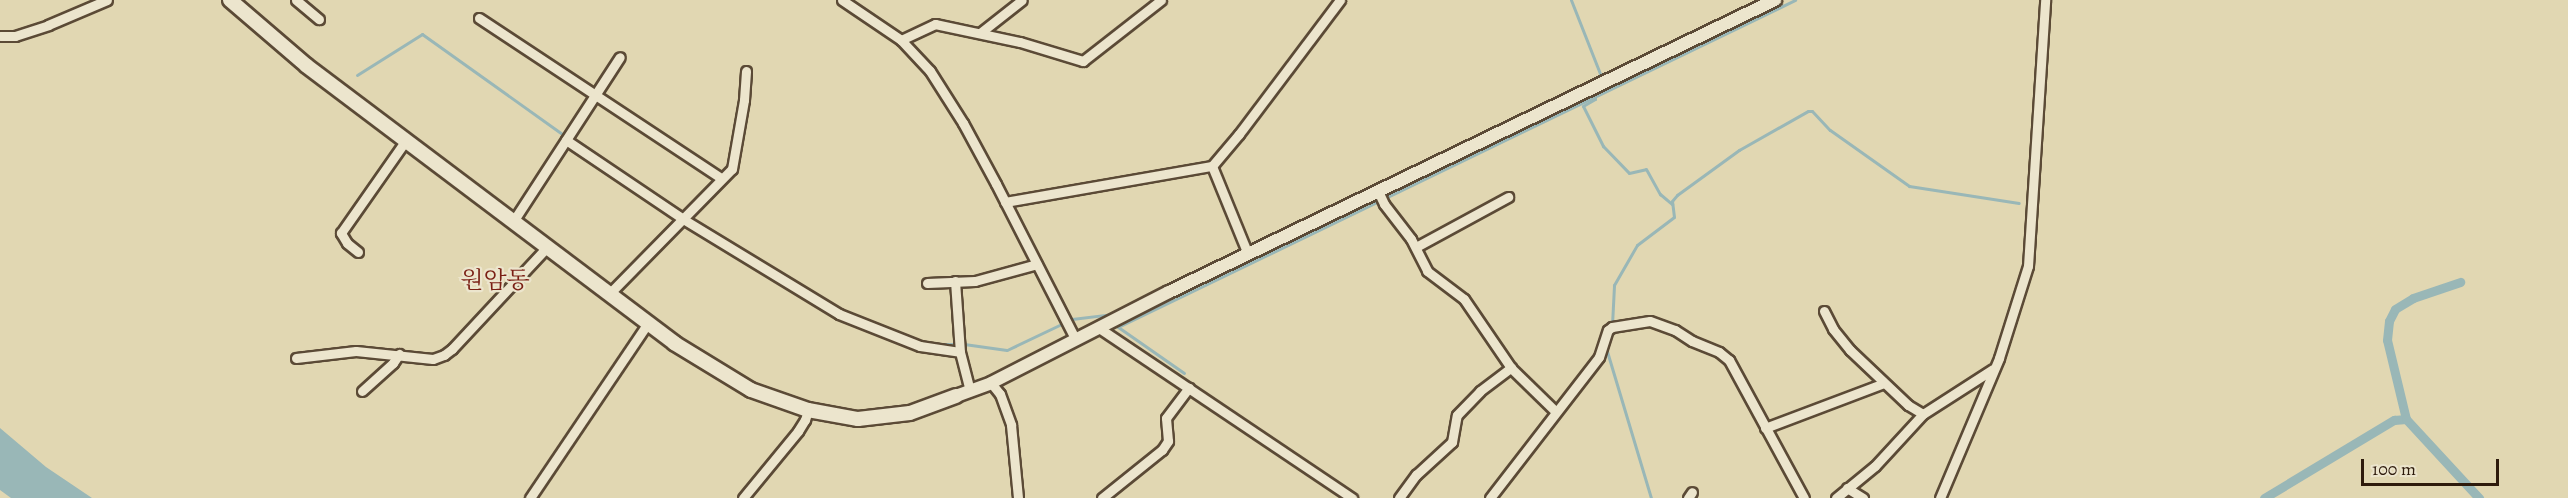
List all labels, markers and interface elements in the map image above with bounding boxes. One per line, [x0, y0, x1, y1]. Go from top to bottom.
district label: 원암동 [460, 267, 530, 295]
scale bar [2364, 447, 2502, 485]
text: 100 m [2372, 457, 2416, 481]

